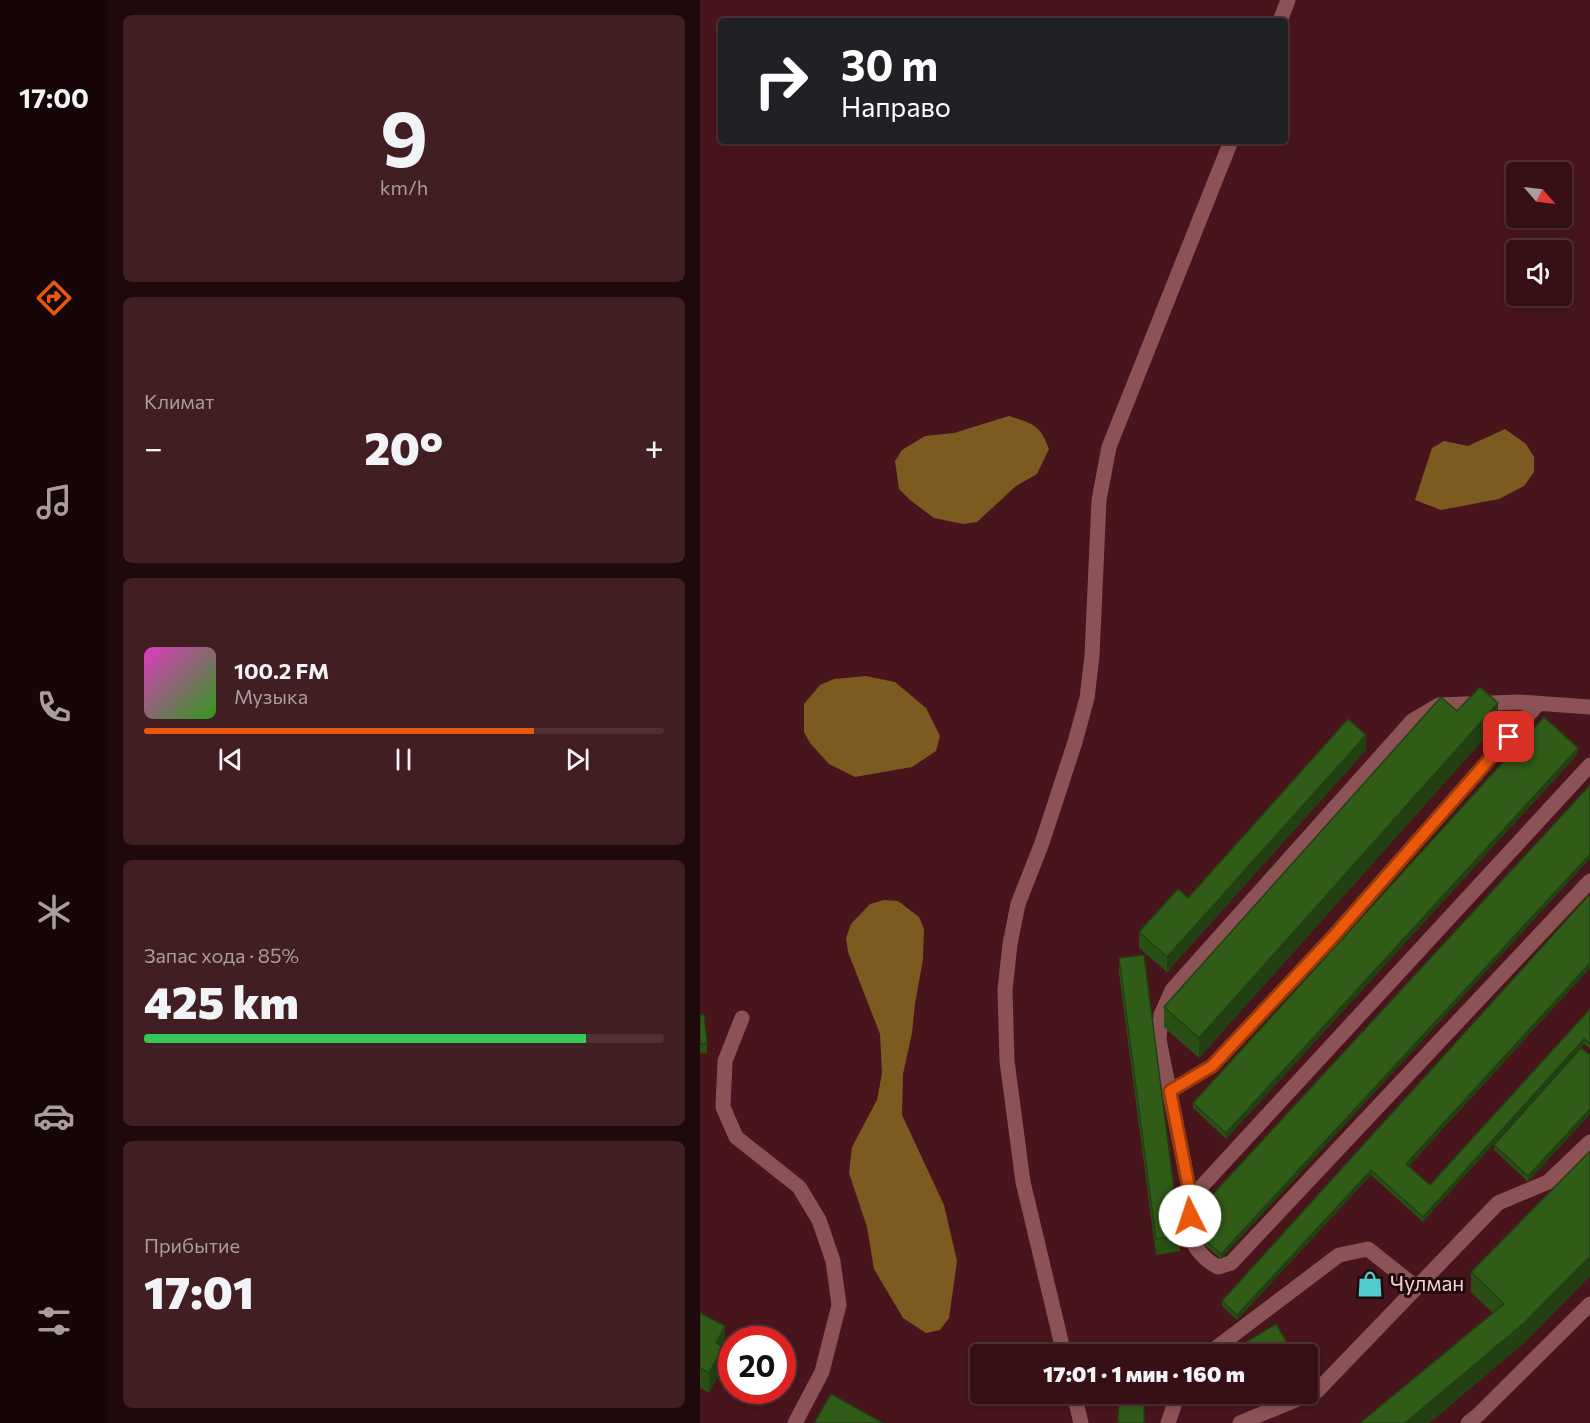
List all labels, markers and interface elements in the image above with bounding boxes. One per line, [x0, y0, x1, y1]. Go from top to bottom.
text: 30 m [841, 38, 938, 90]
icon: right [742, 42, 820, 120]
text: 17:00 [19, 81, 89, 114]
text: 9 [380, 88, 428, 183]
text: Направо [841, 90, 951, 123]
north arrow [1506, 162, 1572, 228]
map controls [1506, 162, 1572, 306]
text: km/h [380, 175, 428, 199]
button: sound [1506, 240, 1572, 306]
icon: directions [33, 277, 75, 319]
text: Климат [144, 389, 214, 413]
text: 20° [364, 419, 443, 474]
text: − [144, 426, 163, 467]
text: + [645, 426, 664, 467]
icon: music [33, 481, 75, 523]
text: 100.2 FM [234, 657, 329, 684]
text: Музыка [234, 684, 308, 708]
icon: phone [33, 686, 75, 728]
pin [1483, 711, 1534, 762]
icon: arrive [1492, 720, 1525, 753]
icon: previous [214, 743, 247, 776]
icon: pause [387, 743, 420, 776]
icon: next [561, 743, 594, 776]
icon: climate [33, 891, 75, 933]
text: Запас хода · 85% [144, 943, 299, 967]
text: 425 km [144, 973, 299, 1028]
icon: car [33, 1095, 75, 1137]
position arrow [1158, 1184, 1222, 1248]
text: Прибытие [144, 1233, 240, 1257]
text: 17:01 [144, 1263, 254, 1318]
shop icon: Чулман [1355, 1269, 1385, 1299]
place label: Чулман [1390, 1270, 1464, 1295]
icon: filters [33, 1300, 75, 1342]
speed limit sign: 20 [718, 1326, 796, 1404]
text: 17:01 · 1 мин · 160 m [1043, 1360, 1245, 1387]

